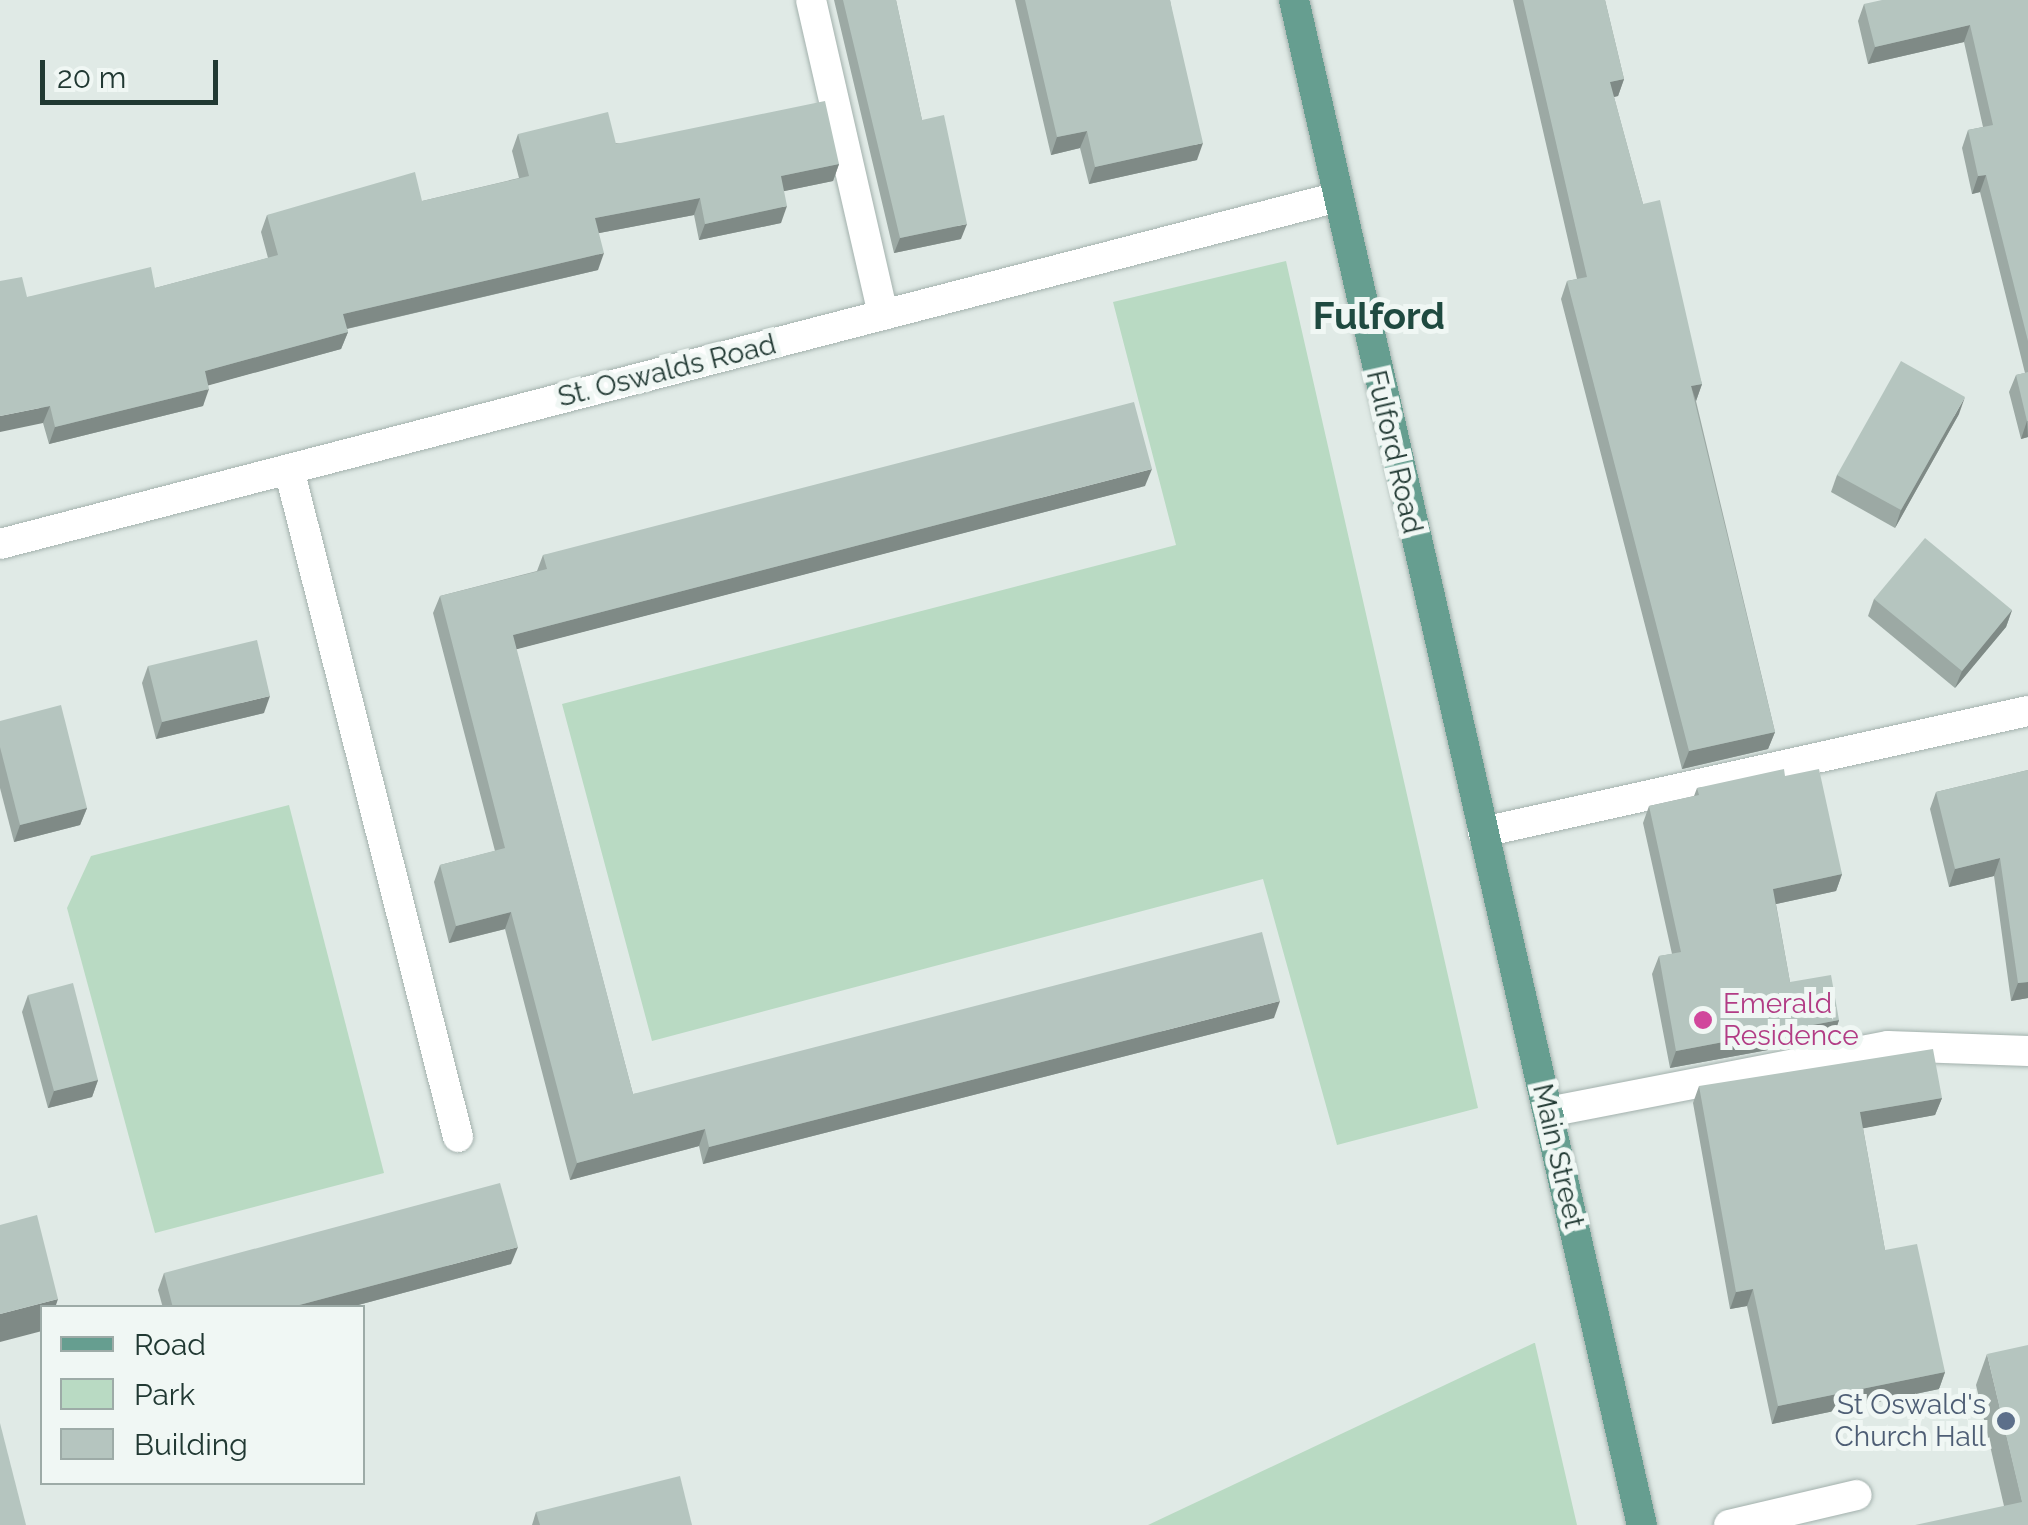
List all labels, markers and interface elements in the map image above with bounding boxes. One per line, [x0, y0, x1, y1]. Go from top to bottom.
scale bar [45, 40, 222, 102]
text: 20 m [57, 60, 126, 95]
district label: Fulford [1313, 293, 1445, 339]
street label: St. Oswalds Road [555, 328, 779, 414]
street label: Fulford Road [1359, 367, 1429, 537]
place label: Emerald Residence [1723, 987, 1859, 1053]
marker: Emerald Residence [1692, 1009, 1714, 1031]
street label: Main Street [1525, 1081, 1591, 1231]
legend [40, 1305, 365, 1485]
text: Road [134, 1327, 206, 1362]
text: Park [134, 1377, 195, 1412]
place label: St Oswald's Church Hall [1835, 1388, 1986, 1454]
marker: St Oswald's Church Hall [1995, 1410, 2017, 1432]
text: Building [134, 1427, 248, 1462]

